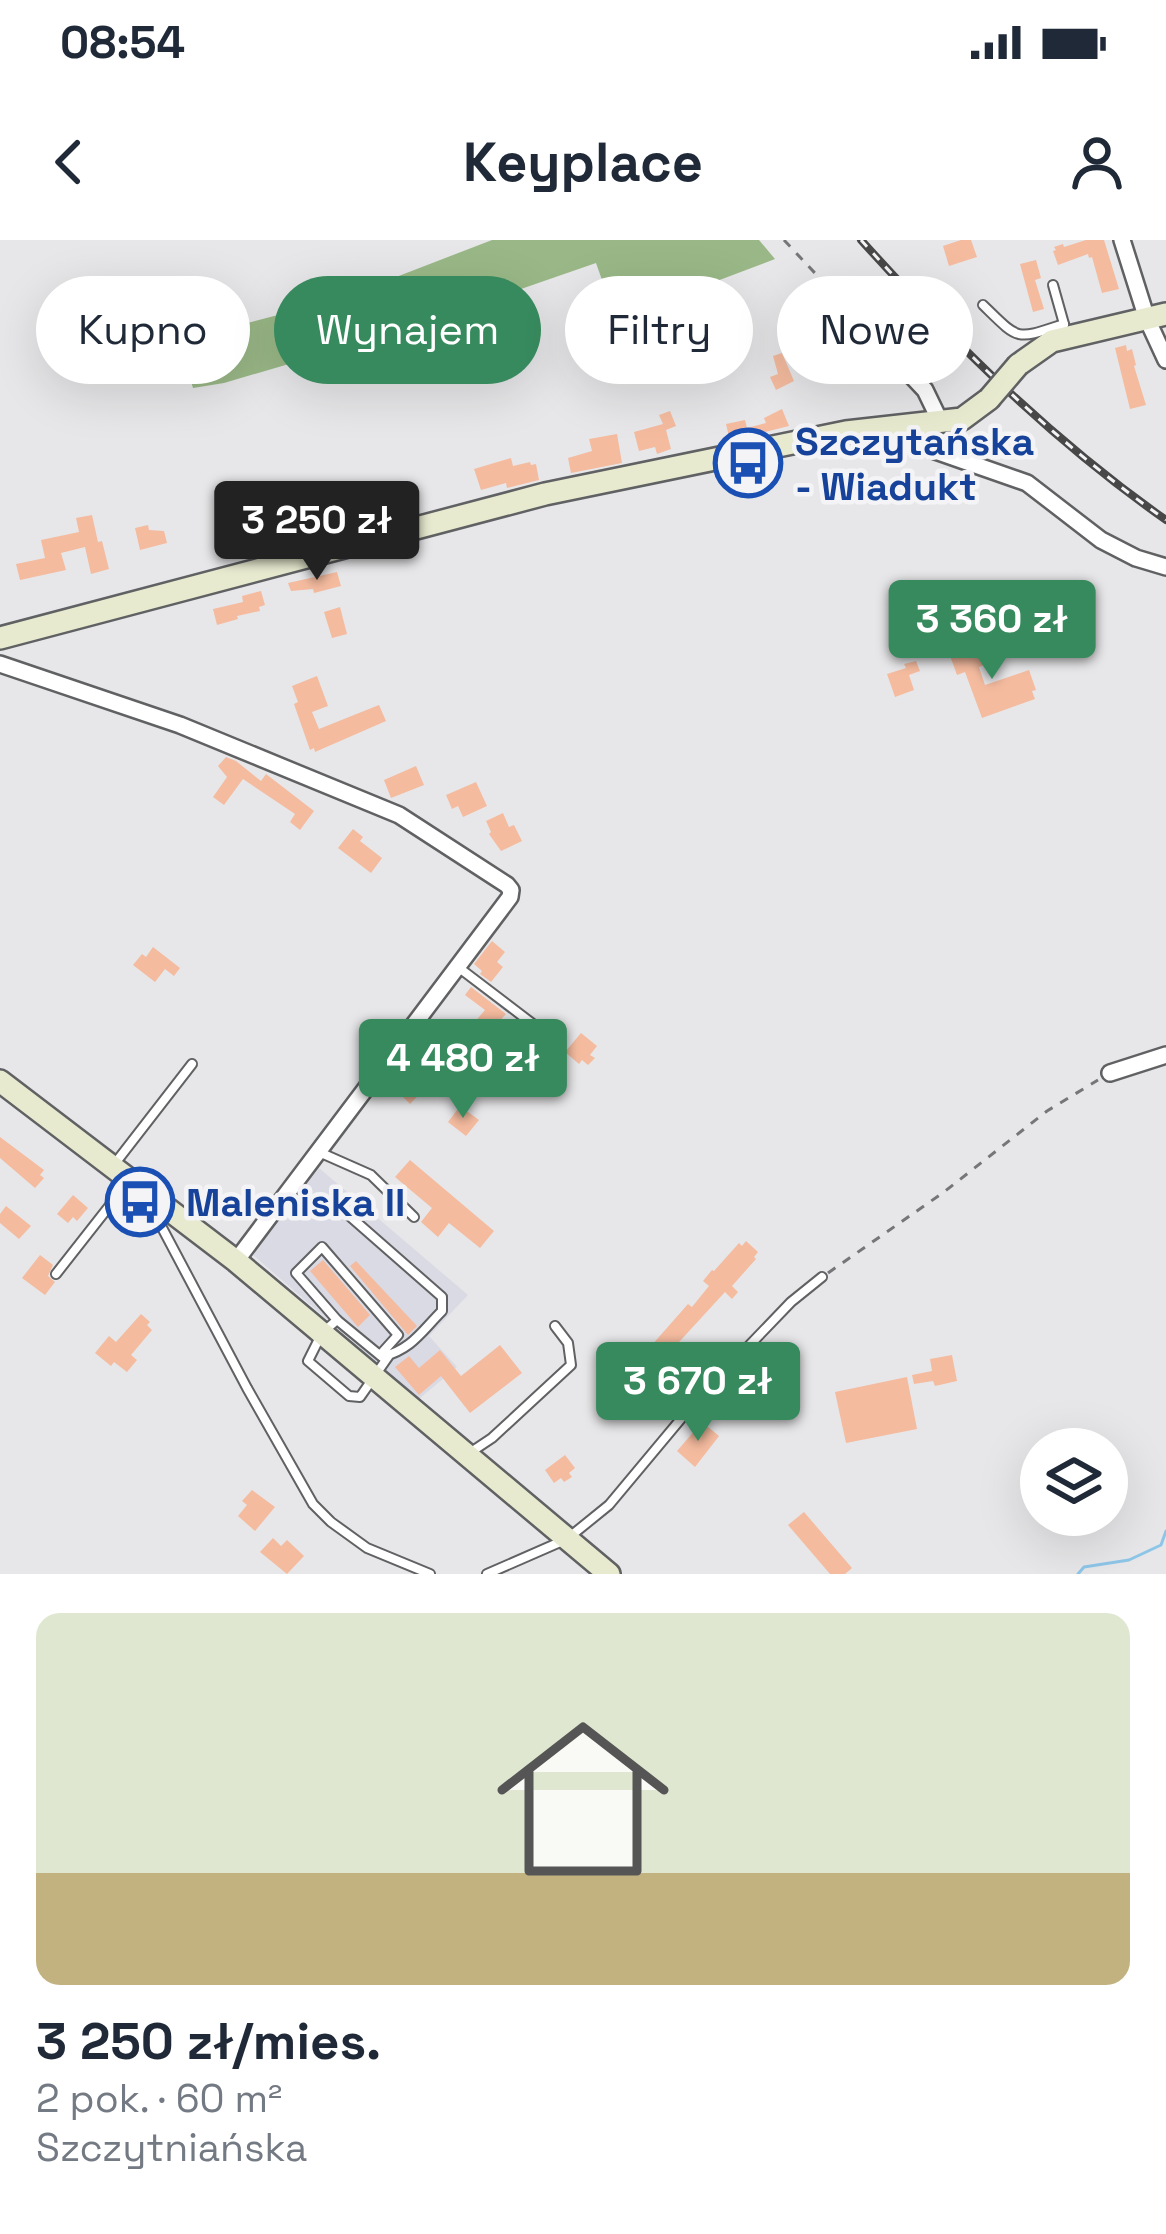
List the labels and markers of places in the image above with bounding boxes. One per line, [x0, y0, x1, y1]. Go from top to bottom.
place label: Szczytańska - Wiadukt [795, 417, 1034, 511]
bus stop icon: Szczytańska - Wiadukt [713, 428, 783, 498]
pin: 3 250 zł [193, 481, 441, 583]
pin: 3 360 zł [868, 580, 1116, 682]
pin: 4 480 zł [339, 1019, 587, 1121]
bus stop icon: Maleniska II [105, 1167, 175, 1237]
place label: Maleniska II [186, 1178, 405, 1227]
pin: 3 670 zł [574, 1342, 822, 1444]

